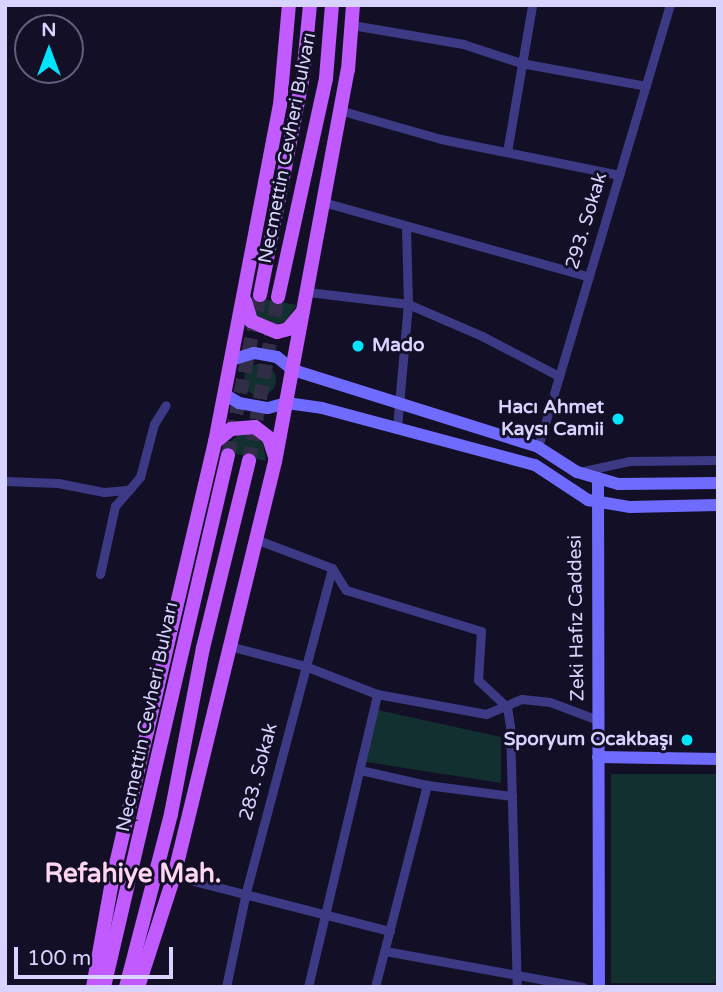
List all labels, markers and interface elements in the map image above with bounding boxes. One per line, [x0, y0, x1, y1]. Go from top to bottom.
north arrow [14, 14, 84, 84]
text: N [41, 19, 57, 41]
street label: Necmettin Cevheri Bulvarı [254, 31, 322, 265]
street label: 293. Sokak [561, 170, 613, 272]
place label: Mado [372, 335, 425, 357]
marker: Mado [350, 338, 366, 354]
place label: Hacı Ahmet Kaysı Camii [498, 397, 604, 441]
marker: Hacı Ahmet Kaysı Camii [610, 411, 626, 427]
street label: Zeki Hafız Caddesi [564, 535, 590, 701]
street label: Necmettin Cevheri Bulvarı [112, 600, 184, 834]
street label: 283. Sokak [235, 721, 283, 823]
place label: Sporyum Ocakbaşı [504, 729, 673, 751]
marker: Sporyum Ocakbaşı [679, 732, 695, 748]
district label: Refahiye Mah. [44, 858, 222, 890]
scale bar [18, 932, 177, 976]
text: 100 m [27, 946, 91, 971]

